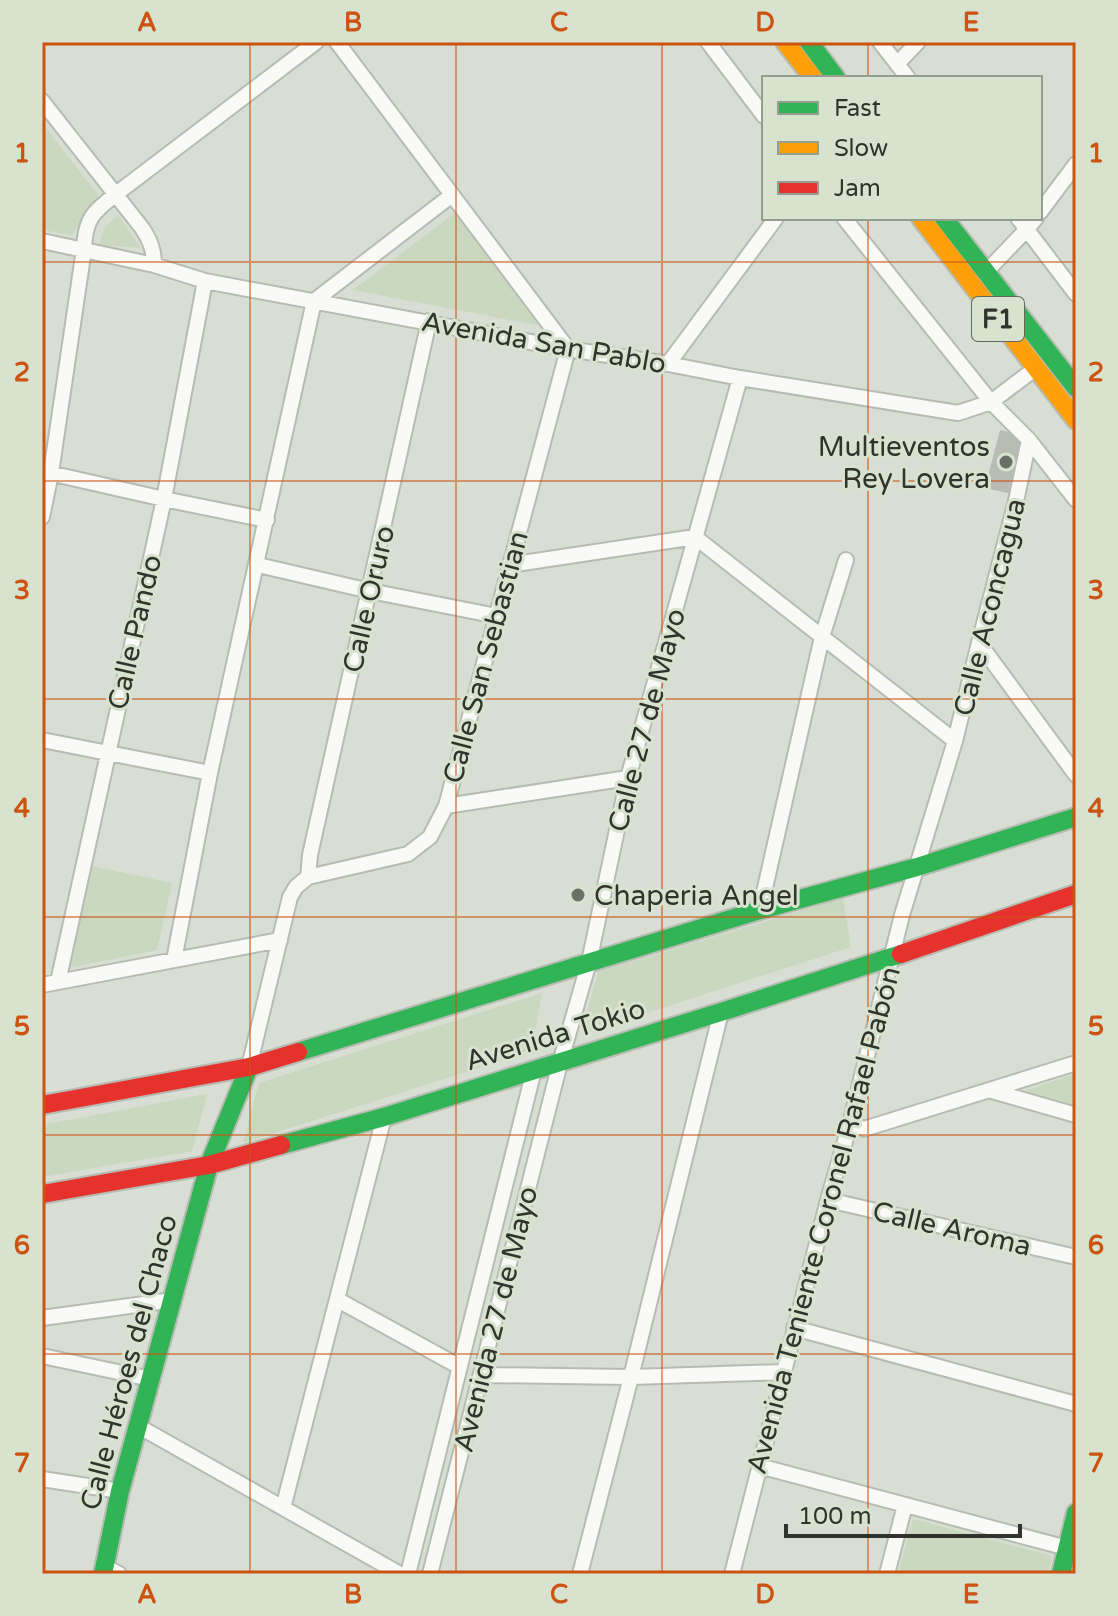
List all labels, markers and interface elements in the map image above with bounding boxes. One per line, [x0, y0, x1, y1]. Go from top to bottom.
text: A [137, 7, 157, 38]
text: B [344, 7, 362, 38]
text: C [550, 7, 568, 38]
text: D [755, 7, 775, 38]
text: E [963, 7, 979, 38]
legend [762, 76, 1042, 220]
text: Fast [834, 94, 881, 123]
text: Slow [834, 134, 888, 163]
text: 1 [14, 138, 30, 169]
text: 1 [1088, 138, 1104, 169]
text: Jam [834, 174, 881, 203]
road number: F1 [972, 297, 1024, 341]
street label: Avenida San Pablo [419, 305, 669, 381]
text: 2 [14, 357, 30, 388]
text: 2 [1088, 357, 1104, 388]
place label: Multieventos Rey Lovera [818, 430, 990, 496]
marker: Multieventos Rey Lovera [997, 453, 1015, 471]
street label: Calle Aconcagua [947, 495, 1033, 719]
street label: Calle Oruro [336, 522, 402, 676]
street label: Calle San Sebastian [436, 527, 536, 787]
street label: Calle Pando [101, 552, 169, 713]
text: 3 [14, 575, 30, 606]
text: 3 [1088, 575, 1104, 606]
street label: Calle 27 de Mayo [601, 605, 693, 836]
text: 4 [14, 793, 30, 824]
text: 4 [1088, 793, 1104, 824]
place label: Chaperia Angel [594, 879, 799, 913]
marker: Chaperia Angel [569, 886, 587, 904]
street label: Avenida Teniente Coronel Rafael Pabón [740, 963, 908, 1478]
street label: Avenida Tokio [461, 991, 649, 1078]
text: 5 [14, 1011, 30, 1042]
text: 5 [1088, 1011, 1104, 1042]
street label: Avenida 27 de Mayo [446, 1183, 545, 1456]
street label: Calle Aroma [869, 1194, 1034, 1264]
street label: Calle Héroes del Chaco [73, 1211, 185, 1514]
text: 6 [14, 1230, 30, 1261]
text: 6 [1088, 1230, 1104, 1261]
text: 7 [14, 1448, 30, 1479]
text: 7 [1088, 1448, 1104, 1479]
scale bar [786, 1488, 1020, 1538]
text: 100 m [798, 1502, 872, 1531]
text: A [137, 1579, 157, 1610]
text: B [344, 1579, 362, 1610]
text: C [550, 1579, 568, 1610]
text: D [755, 1579, 775, 1610]
text: E [963, 1579, 979, 1610]

